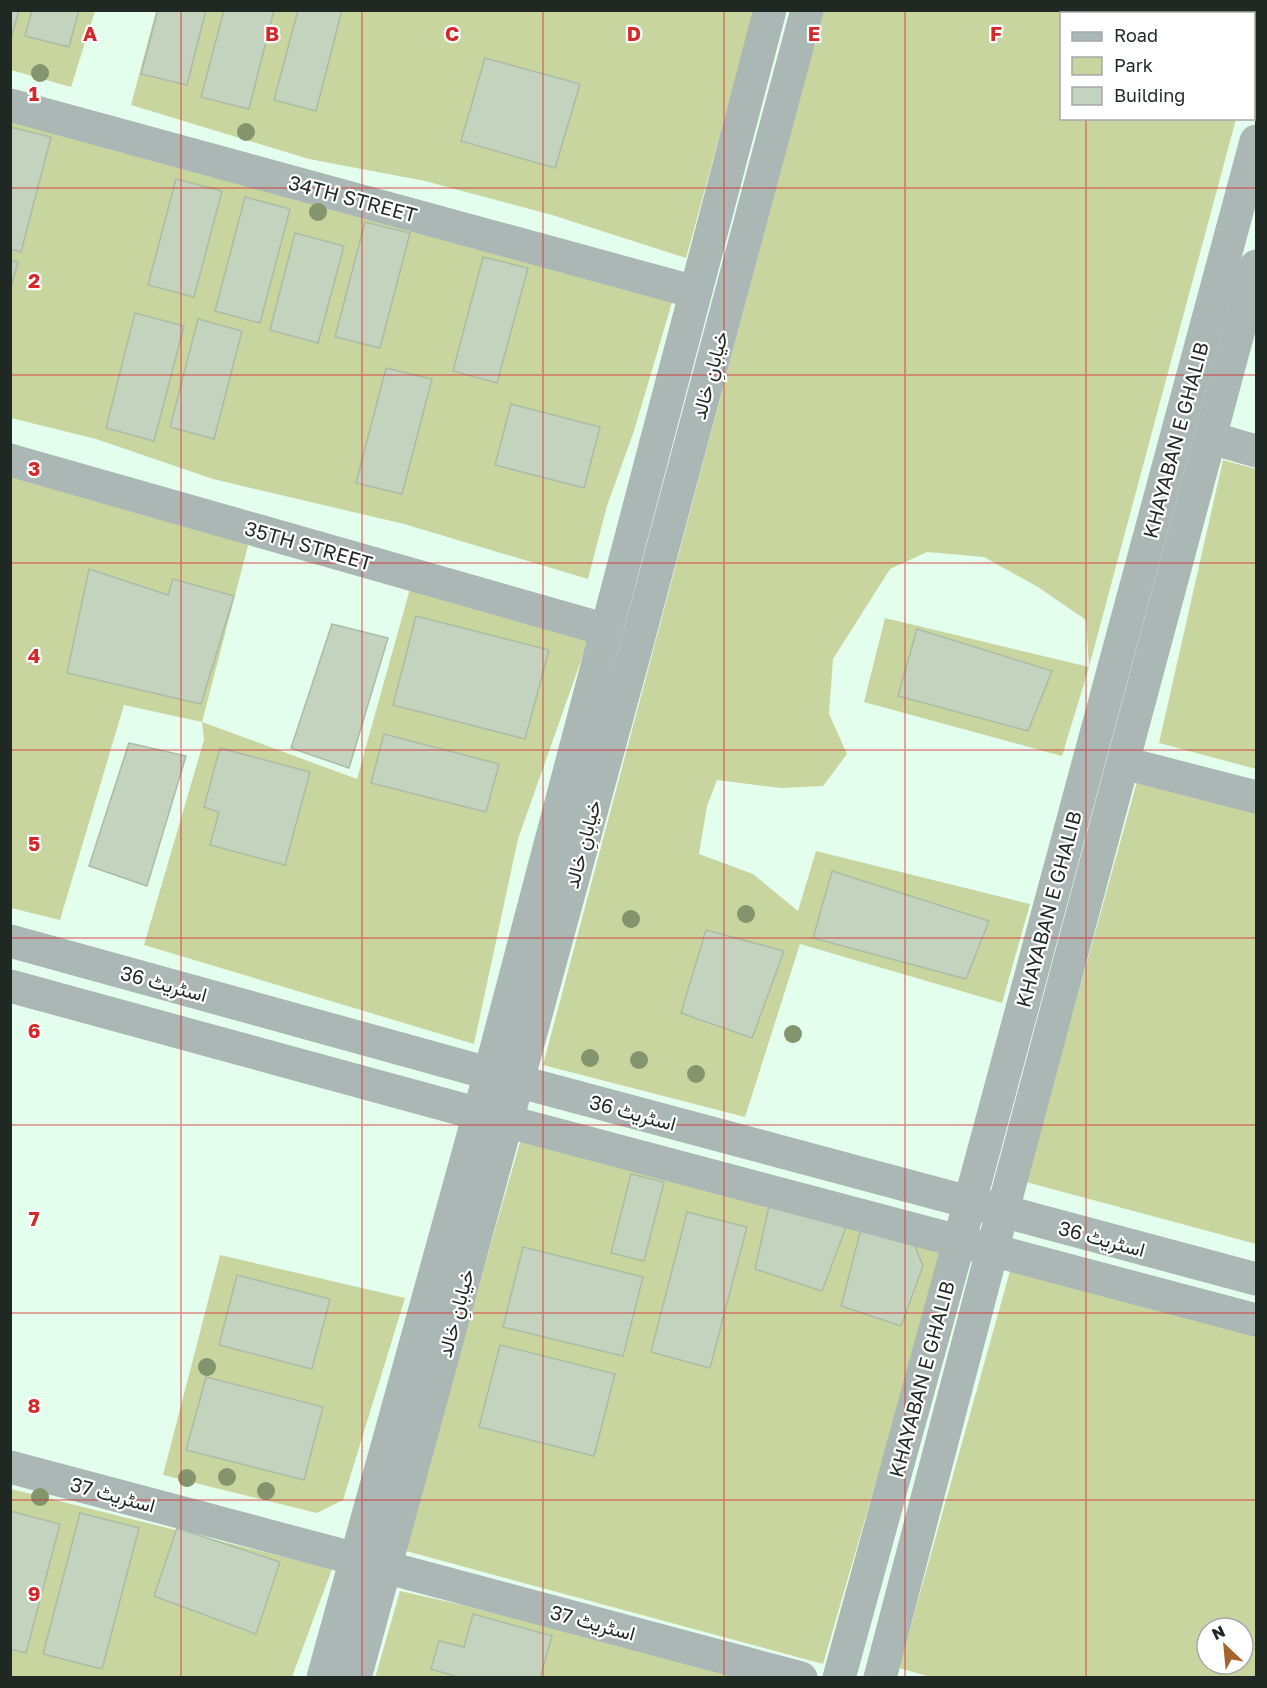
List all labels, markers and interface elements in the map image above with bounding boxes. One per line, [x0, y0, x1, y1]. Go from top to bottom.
legend [1060, 12, 1255, 120]
text: A [83, 21, 97, 45]
text: B [265, 21, 279, 45]
text: C [445, 21, 459, 45]
text: D [627, 21, 641, 45]
text: E [808, 21, 820, 45]
text: F [990, 21, 1002, 45]
text: Road [1114, 24, 1158, 46]
text: Park [1114, 54, 1153, 76]
text: 1 [29, 81, 39, 105]
text: Building [1114, 84, 1185, 106]
street label: 34TH STREET [286, 169, 420, 227]
text: 2 [28, 268, 40, 292]
street label: خیابانِ خالد [686, 328, 737, 423]
street label: KHAYABAN E GHALIB [1137, 339, 1213, 541]
text: 3 [28, 456, 40, 480]
street label: 35TH STREET [242, 515, 376, 575]
text: 4 [28, 643, 40, 667]
street label: خیابانِ خالد [559, 797, 610, 892]
street label: KHAYABAN E GHALIB [1010, 808, 1086, 1010]
text: 5 [28, 831, 40, 855]
street label: اسٹریٹ 36 [118, 960, 210, 1008]
text: 6 [28, 1018, 40, 1042]
street label: اسٹریٹ 36 [587, 1089, 679, 1137]
text: 7 [29, 1206, 40, 1230]
street label: اسٹریٹ 36 [1056, 1215, 1148, 1263]
street label: خیابانِ خالد [432, 1266, 483, 1361]
street label: KHAYABAN E GHALIB [883, 1278, 959, 1480]
text: 8 [28, 1393, 40, 1417]
street label: اسٹریٹ 37 [67, 1471, 158, 1519]
text: 9 [28, 1581, 40, 1605]
street label: اسٹریٹ 37 [547, 1599, 638, 1647]
north arrow [1195, 1616, 1255, 1676]
text: N [1209, 1621, 1228, 1644]

